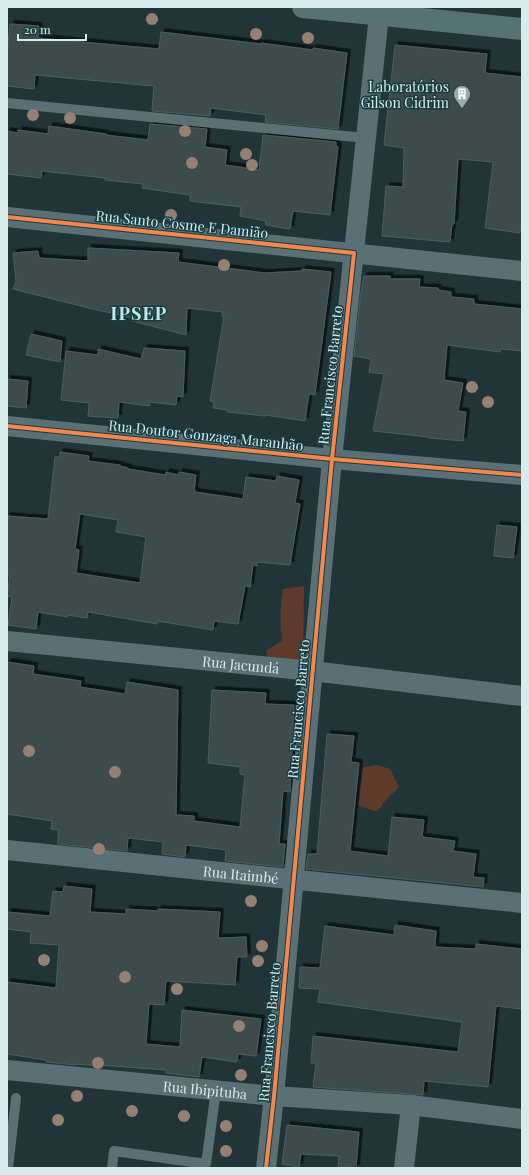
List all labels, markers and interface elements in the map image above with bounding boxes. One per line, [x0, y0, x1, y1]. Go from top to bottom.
scale bar [18, 16, 86, 42]
text: 20 m [24, 21, 51, 37]
place label: Laboratórios Gilson Cidrim [361, 77, 450, 112]
building icon: Laboratórios Gilson Cidrim [452, 84, 472, 109]
street label: Rua Santo Cosme E Damião [95, 205, 269, 243]
district label: IPSEP [111, 301, 167, 325]
street label: Rua Francisco Barreto [313, 304, 347, 445]
street label: Rua Doutor Gonzaga Maranhão [108, 415, 305, 455]
street label: Rua Francisco Barreto [282, 638, 314, 779]
street label: Rua Jacundá [202, 651, 280, 677]
street label: Rua Itaimbé [202, 861, 279, 887]
street label: Rua Francisco Barreto [253, 961, 285, 1102]
street label: Rua Ibipituba [162, 1076, 248, 1103]

